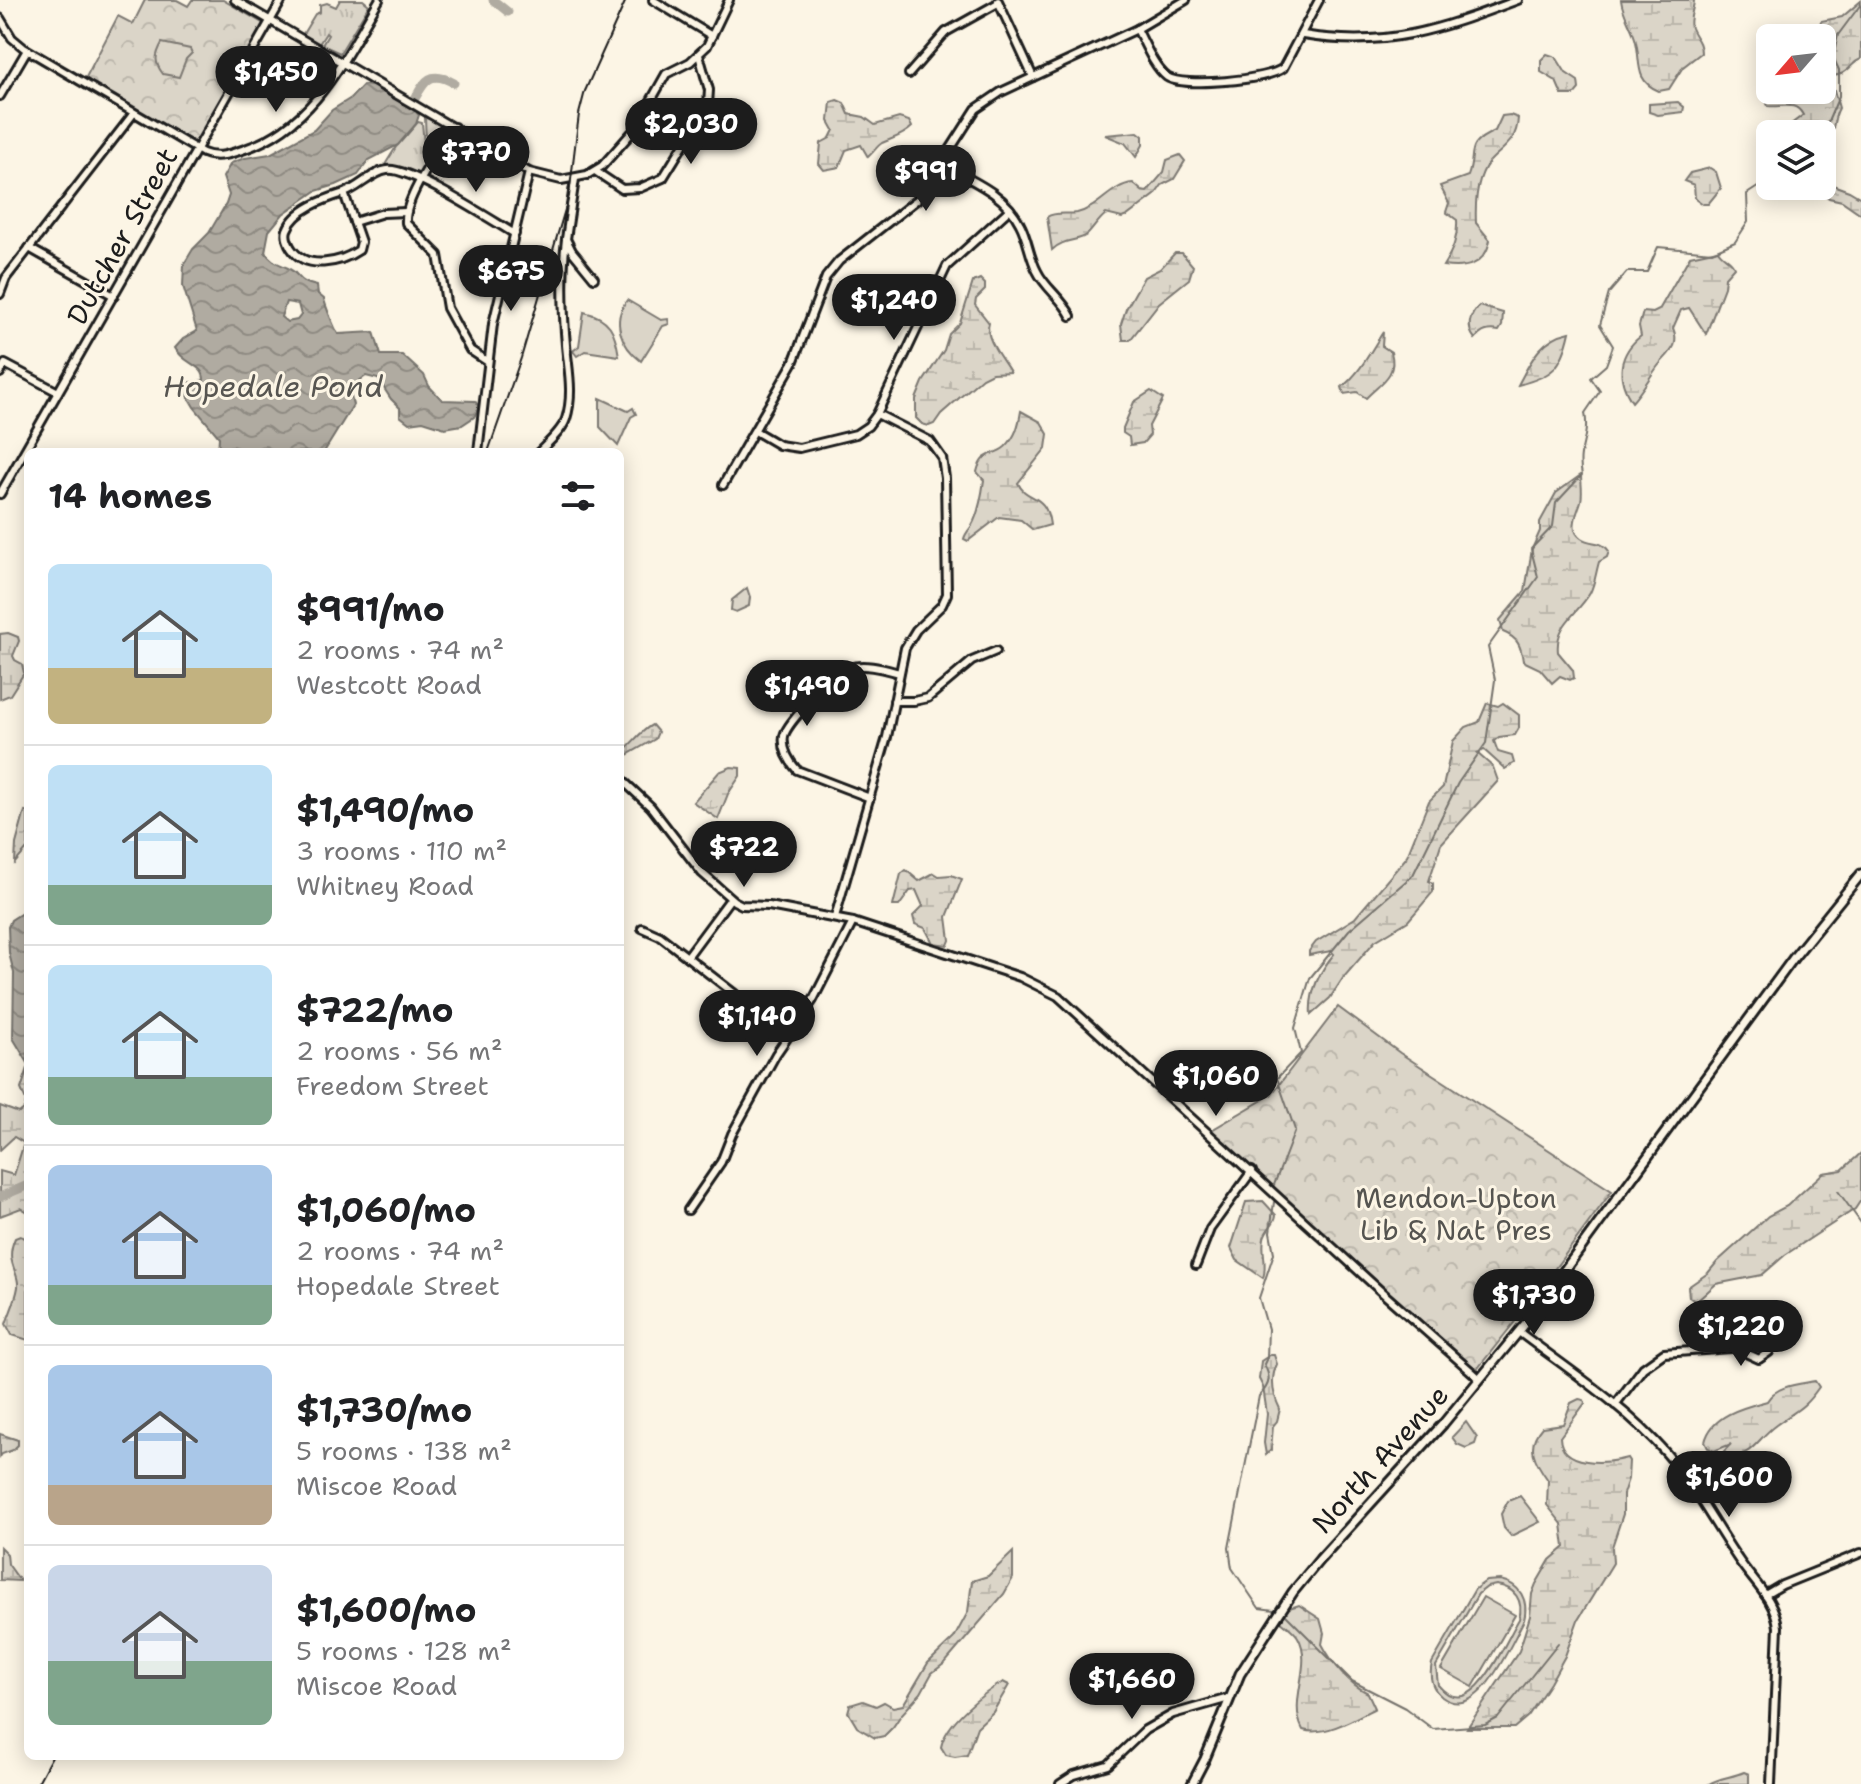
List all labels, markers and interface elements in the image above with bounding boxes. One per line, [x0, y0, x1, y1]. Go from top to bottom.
north arrow [1756, 24, 1836, 104]
map controls [1756, 24, 1836, 200]
pin: $1,450 [211, 46, 341, 114]
text: $1,450 [233, 54, 319, 89]
pin: $2,030 [626, 98, 756, 166]
text: $2,030 [643, 106, 739, 141]
button: layers [1756, 120, 1836, 200]
pin: $770 [429, 126, 523, 194]
text: $770 [440, 134, 512, 169]
street label: Dutcher Street [58, 141, 186, 331]
pin: $991 [879, 145, 973, 213]
text: $991 [894, 153, 958, 188]
pin: $675 [464, 245, 558, 313]
text: $675 [477, 253, 545, 288]
pin: $1,240 [829, 274, 959, 342]
text: $1,240 [850, 282, 938, 317]
water label: Hopedale Pond [163, 366, 383, 407]
text: 14 homes [48, 473, 212, 519]
icon: filters [556, 474, 600, 518]
text: $991/mo [296, 586, 445, 632]
icon: home [112, 596, 208, 692]
text: 2 rooms · 74 m² [296, 632, 504, 667]
pin: $1,490 [742, 660, 872, 728]
text: Westcott Road [296, 667, 482, 702]
text: $1,490 [763, 668, 851, 703]
text: $1,490/mo [296, 787, 474, 833]
icon: home [112, 797, 208, 893]
pin: $722 [697, 821, 791, 889]
text: $722 [709, 829, 779, 864]
text: 3 rooms · 110 m² [296, 833, 507, 868]
text: Whitney Road [296, 868, 474, 903]
text: $722/mo [296, 987, 454, 1033]
pin: $1,140 [692, 990, 822, 1058]
icon: home [112, 997, 208, 1093]
text: $1,140 [717, 998, 797, 1033]
text: 2 rooms · 56 m² [296, 1033, 503, 1068]
pin: $1,060 [1151, 1050, 1281, 1118]
text: $1,060 [1172, 1058, 1260, 1093]
text: Freedom Street [296, 1068, 489, 1103]
park label: Mendon-Upton Lib & Nat Pres [1355, 1179, 1557, 1249]
text: $1,060/mo [296, 1187, 476, 1233]
icon: home [112, 1197, 208, 1293]
text: 2 rooms · 74 m² [296, 1233, 504, 1268]
text: Hopedale Street [296, 1268, 500, 1303]
pin: $1,730 [1469, 1269, 1599, 1337]
text: $1,730 [1491, 1277, 1577, 1312]
pin: $1,220 [1676, 1300, 1806, 1368]
text: $1,220 [1697, 1308, 1785, 1343]
street label: North Avenue [1303, 1377, 1457, 1541]
text: $1,730/mo [296, 1387, 472, 1433]
icon: home [112, 1397, 208, 1493]
text: 5 rooms · 138 m² [296, 1433, 512, 1468]
pin: $1,600 [1664, 1451, 1794, 1519]
text: $1,600 [1685, 1459, 1773, 1494]
text: Miscoe Road [296, 1468, 457, 1503]
text: $1,600/mo [296, 1587, 477, 1633]
icon: home [112, 1597, 208, 1693]
text: 5 rooms · 128 m² [296, 1633, 512, 1668]
pin: $1,660 [1067, 1653, 1197, 1721]
text: $1,660 [1088, 1661, 1176, 1696]
text: Miscoe Road [296, 1668, 457, 1703]

